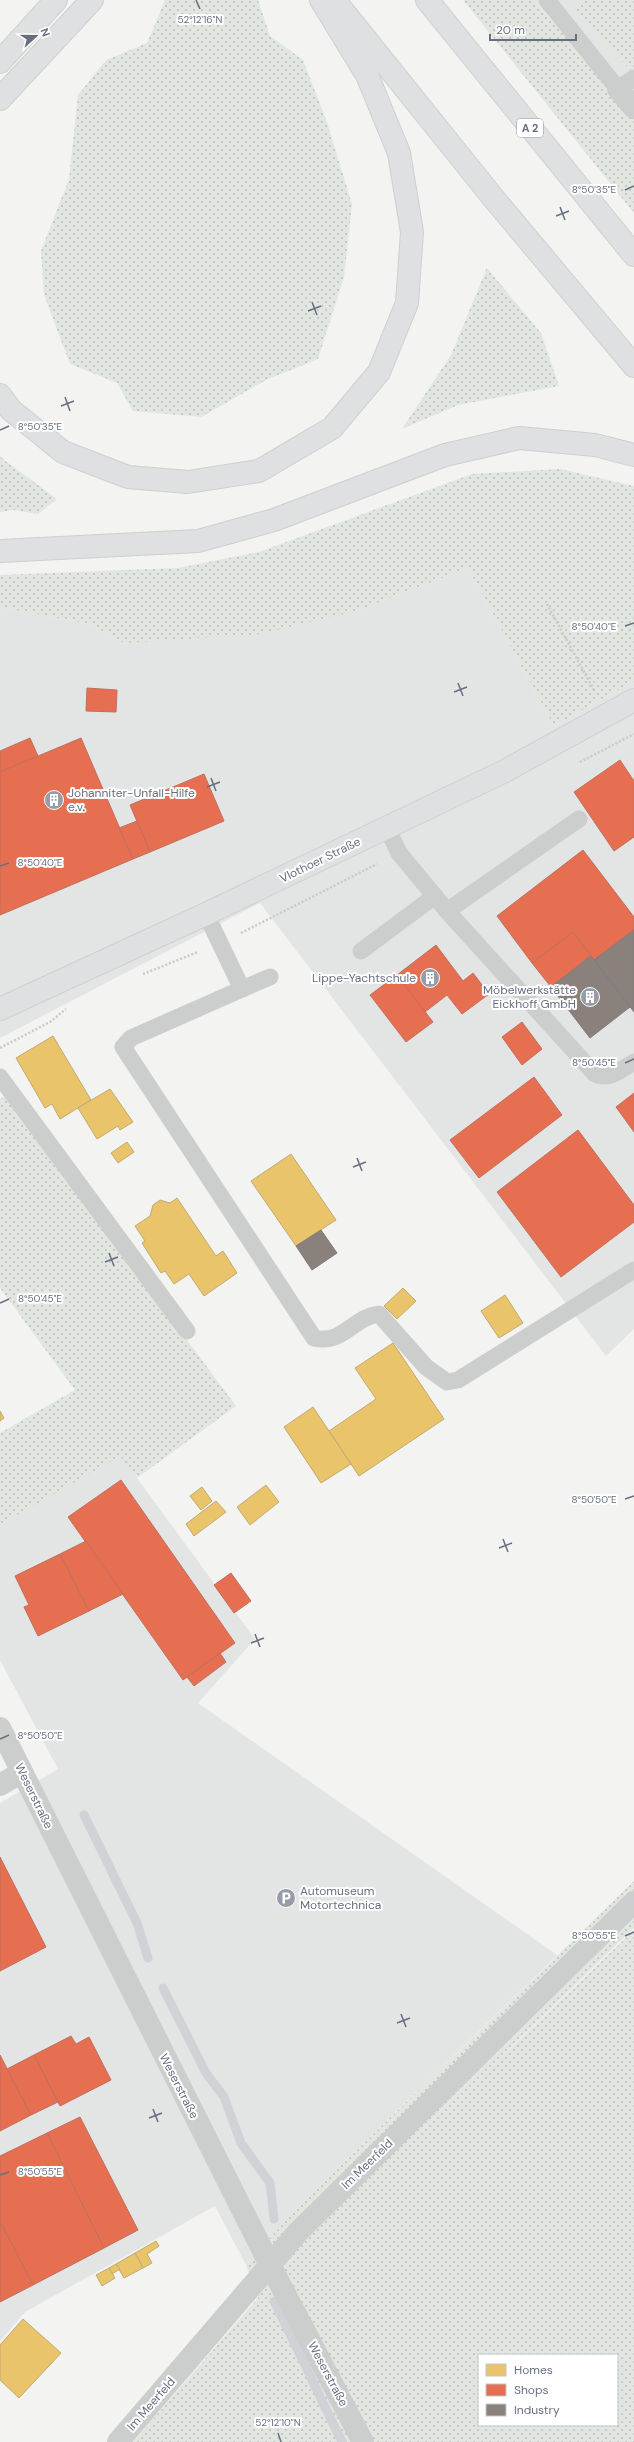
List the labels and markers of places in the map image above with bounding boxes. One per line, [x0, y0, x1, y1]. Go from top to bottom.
place label: Johanniter-Unfall-Hilfe e.v. [68, 785, 195, 815]
building icon: Johanniter-Unfall-Hilfe e.v. [43, 789, 65, 811]
building icon: Lippe-Yachtschule [419, 967, 441, 989]
place label: Lippe-Yachtschule [312, 970, 416, 986]
place label: Möbelwerkstätte Eickhoff GmbH [483, 982, 576, 1012]
building icon: Möbelwerkstätte Eickhoff GmbH [579, 986, 601, 1008]
place label: Automuseum Motortechnica [300, 1883, 381, 1913]
parking icon: Automuseum Motortechnica [275, 1887, 297, 1909]

